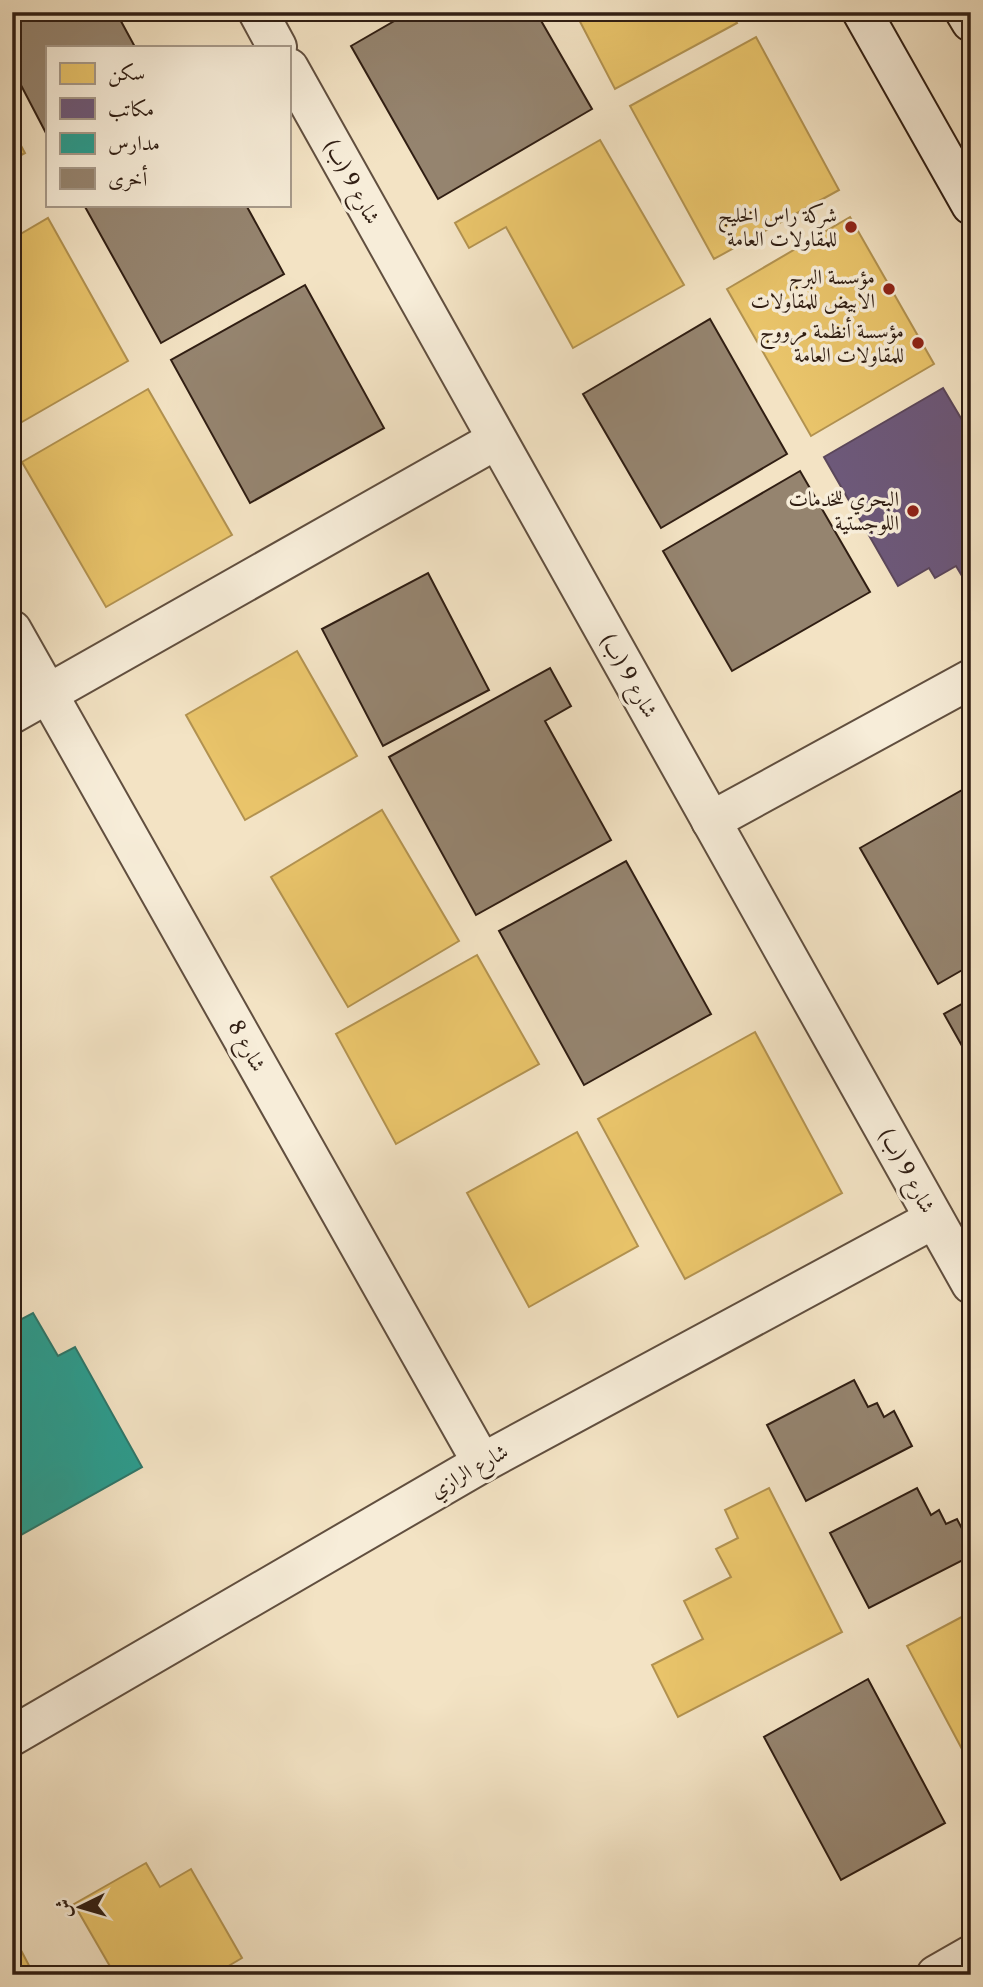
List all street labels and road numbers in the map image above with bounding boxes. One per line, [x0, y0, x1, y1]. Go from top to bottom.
street label: شارع 9 (ب) [314, 135, 386, 231]
street label: شارع 9 (ب) [590, 630, 663, 725]
street label: شارع 8 [218, 1016, 272, 1079]
street label: شارع 9 (ب) [869, 1124, 941, 1220]
street label: شارع الرازي [425, 1438, 515, 1508]

